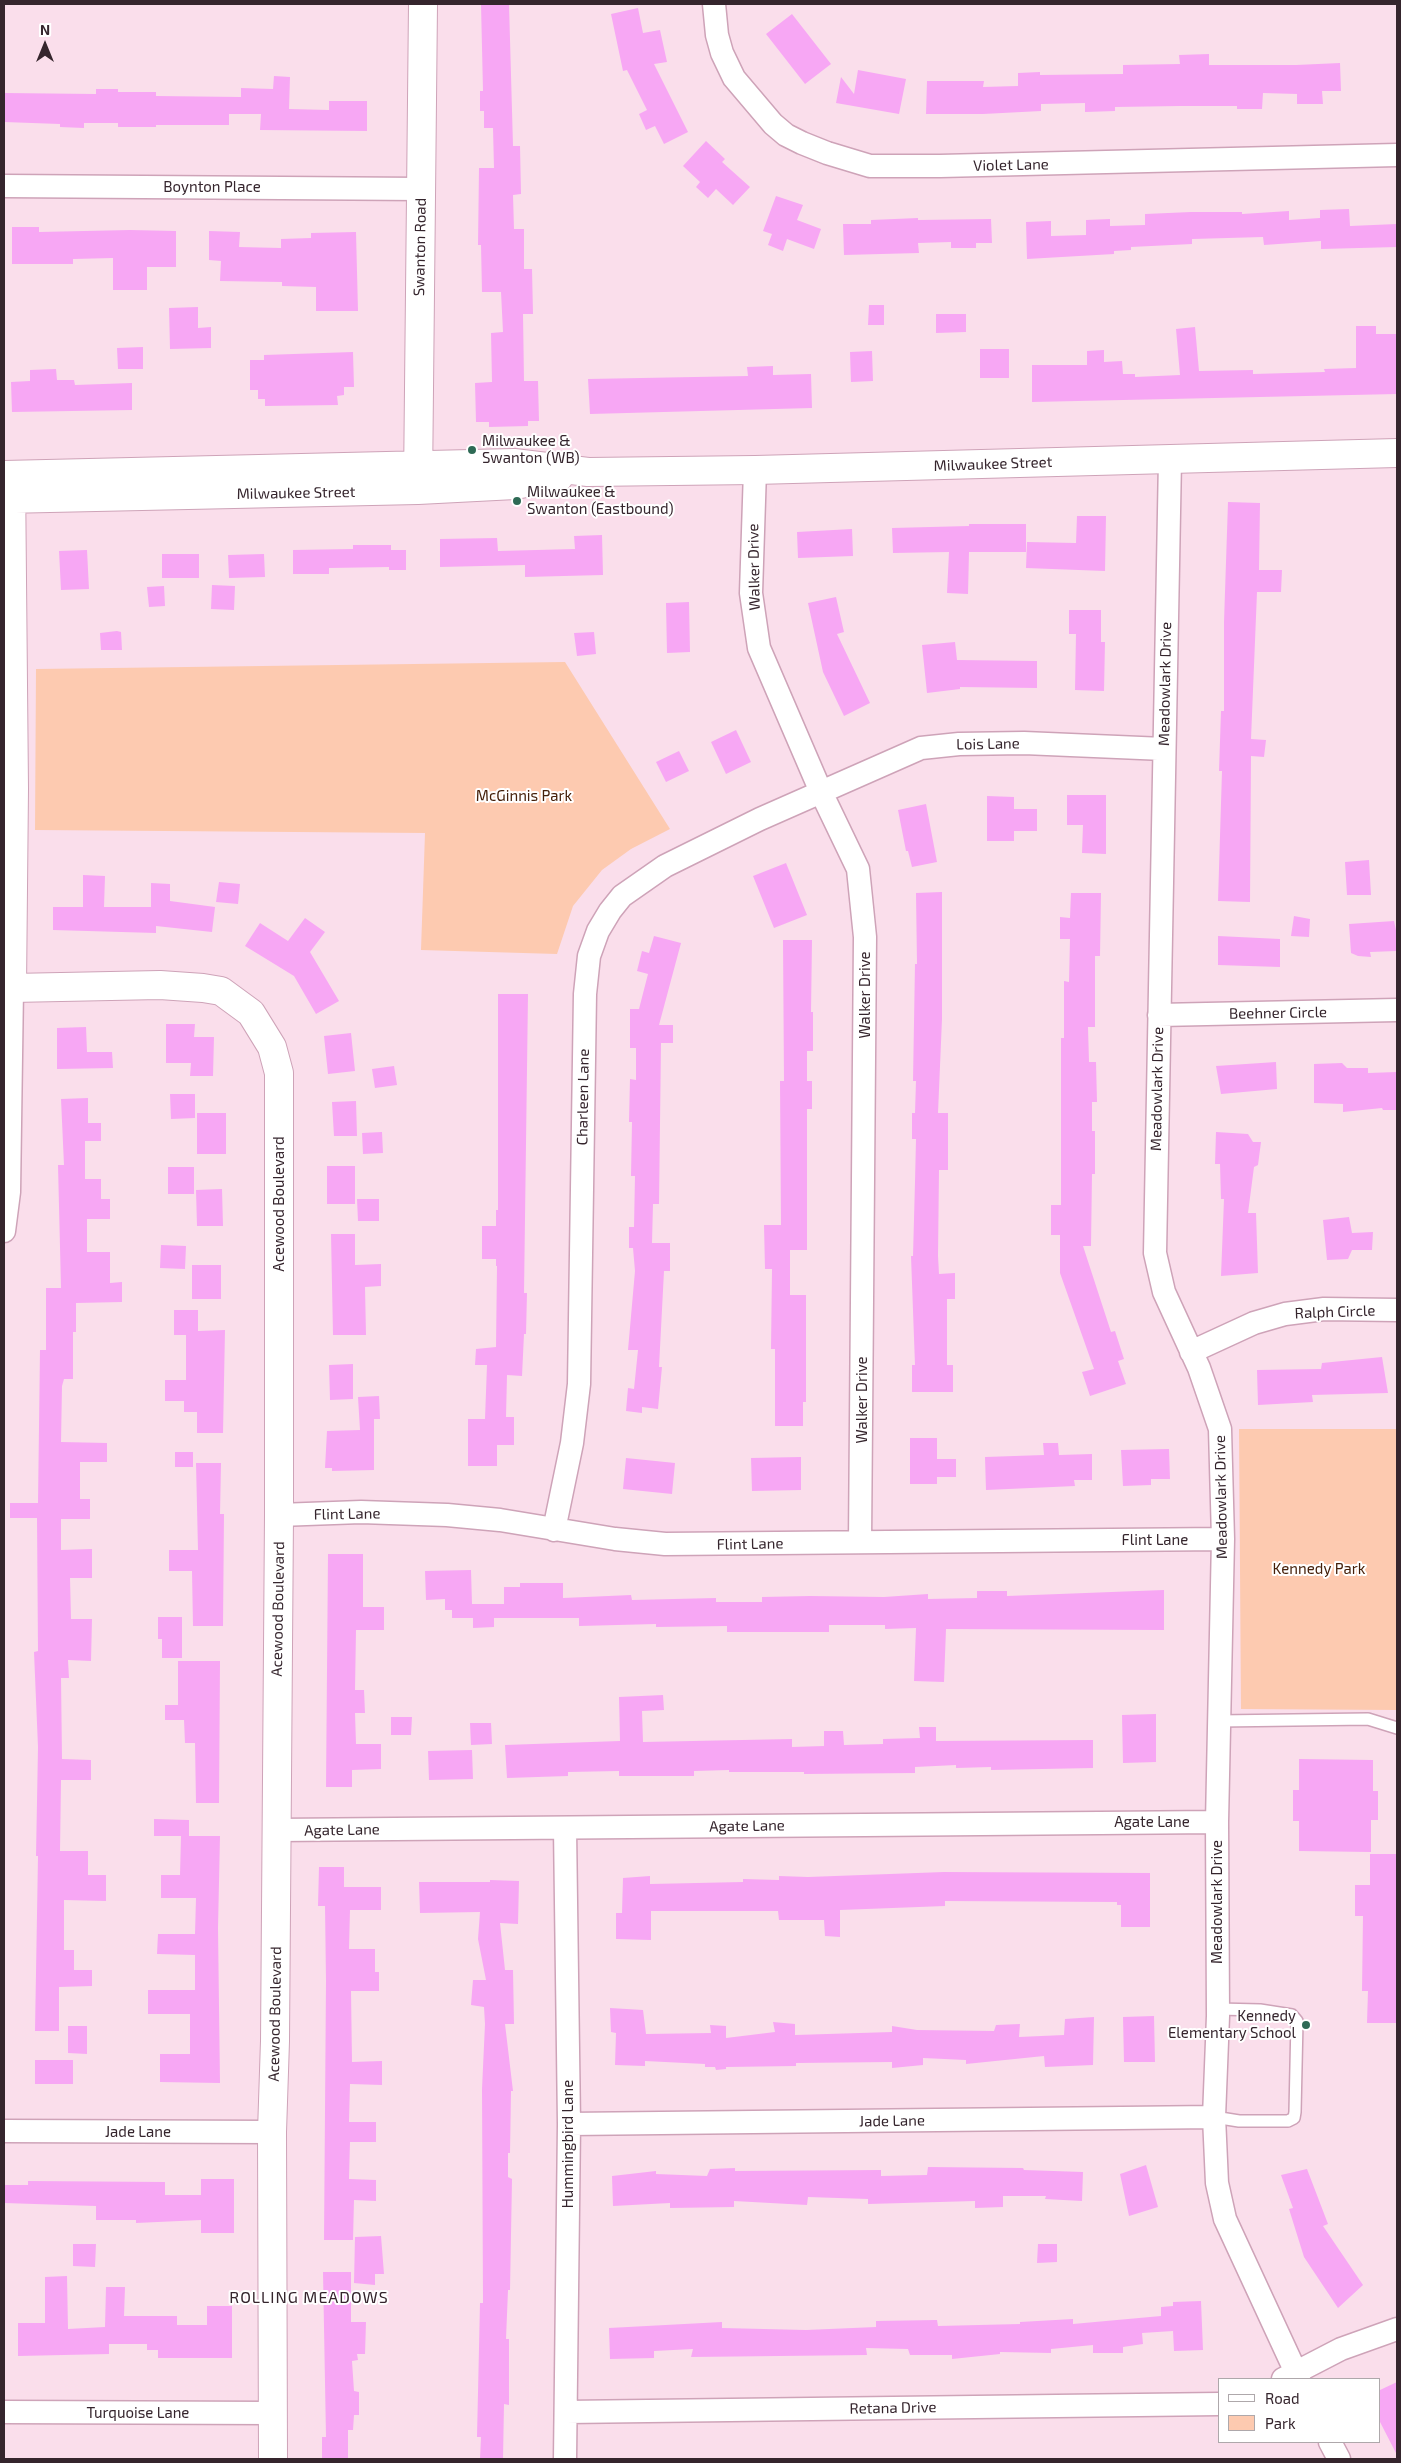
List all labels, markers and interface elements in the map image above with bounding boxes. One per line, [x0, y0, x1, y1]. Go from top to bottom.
north arrow [20, 20, 70, 70]
text: N [40, 21, 50, 38]
street label: Violet Lane [973, 155, 1049, 175]
street label: Boynton Place [163, 178, 261, 196]
street label: Swanton Road [410, 198, 430, 296]
place label: Milwaukee & Swanton (WB) [482, 432, 580, 467]
marker: Milwaukee & Swanton (WB) [466, 444, 478, 456]
street label: Milwaukee Street [933, 453, 1053, 475]
street label: Milwaukee Street [236, 483, 356, 503]
place label: Milwaukee & Swanton (Eastbound) [527, 483, 674, 518]
marker: Milwaukee & Swanton (Eastbound) [511, 495, 523, 507]
street label: Walker Drive [744, 523, 764, 611]
street label: Meadowlark Drive [1155, 622, 1175, 746]
street label: Lois Lane [956, 734, 1020, 754]
park label: McGinnis Park [476, 787, 572, 805]
street label: Walker Drive [856, 951, 874, 1039]
street label: Beehner Circle [1229, 1003, 1327, 1023]
street label: Meadowlark Drive [1147, 1027, 1167, 1151]
street label: Charleen Lane [573, 1048, 593, 1146]
street label: Acewood Boulevard [270, 1136, 288, 1272]
street label: Ralph Circle [1294, 1302, 1376, 1322]
street label: Walker Drive [853, 1356, 871, 1444]
street label: Meadowlark Drive [1211, 1435, 1231, 1559]
street label: Flint Lane [313, 1504, 381, 1524]
street label: Flint Lane [1122, 1531, 1188, 1549]
street label: Flint Lane [716, 1534, 784, 1554]
street label: Acewood Boulevard [268, 1541, 288, 1677]
park label: Kennedy Park [1273, 1560, 1365, 1578]
street label: Agate Lane [1114, 1813, 1190, 1831]
street label: Agate Lane [709, 1816, 785, 1836]
street label: Agate Lane [304, 1820, 380, 1840]
street label: Meadowlark Drive [1208, 1840, 1226, 1964]
street label: Acewood Boulevard [265, 1946, 285, 2082]
place label: Kennedy Elementary School [1168, 2007, 1296, 2042]
marker: Kennedy Elementary School [1300, 2019, 1312, 2031]
street label: Hummingbird Lane [559, 2080, 577, 2208]
street label: Jade Lane [859, 2111, 925, 2131]
street label: Jade Lane [105, 2123, 171, 2141]
district label: ROLLING MEADOWS [227, 2288, 391, 2308]
legend [1218, 2378, 1381, 2443]
text: Road [1265, 2389, 1300, 2407]
street label: Retana Drive [849, 2398, 937, 2418]
street label: Turquoise Lane [87, 2404, 189, 2422]
text: Park [1265, 2414, 1296, 2432]

